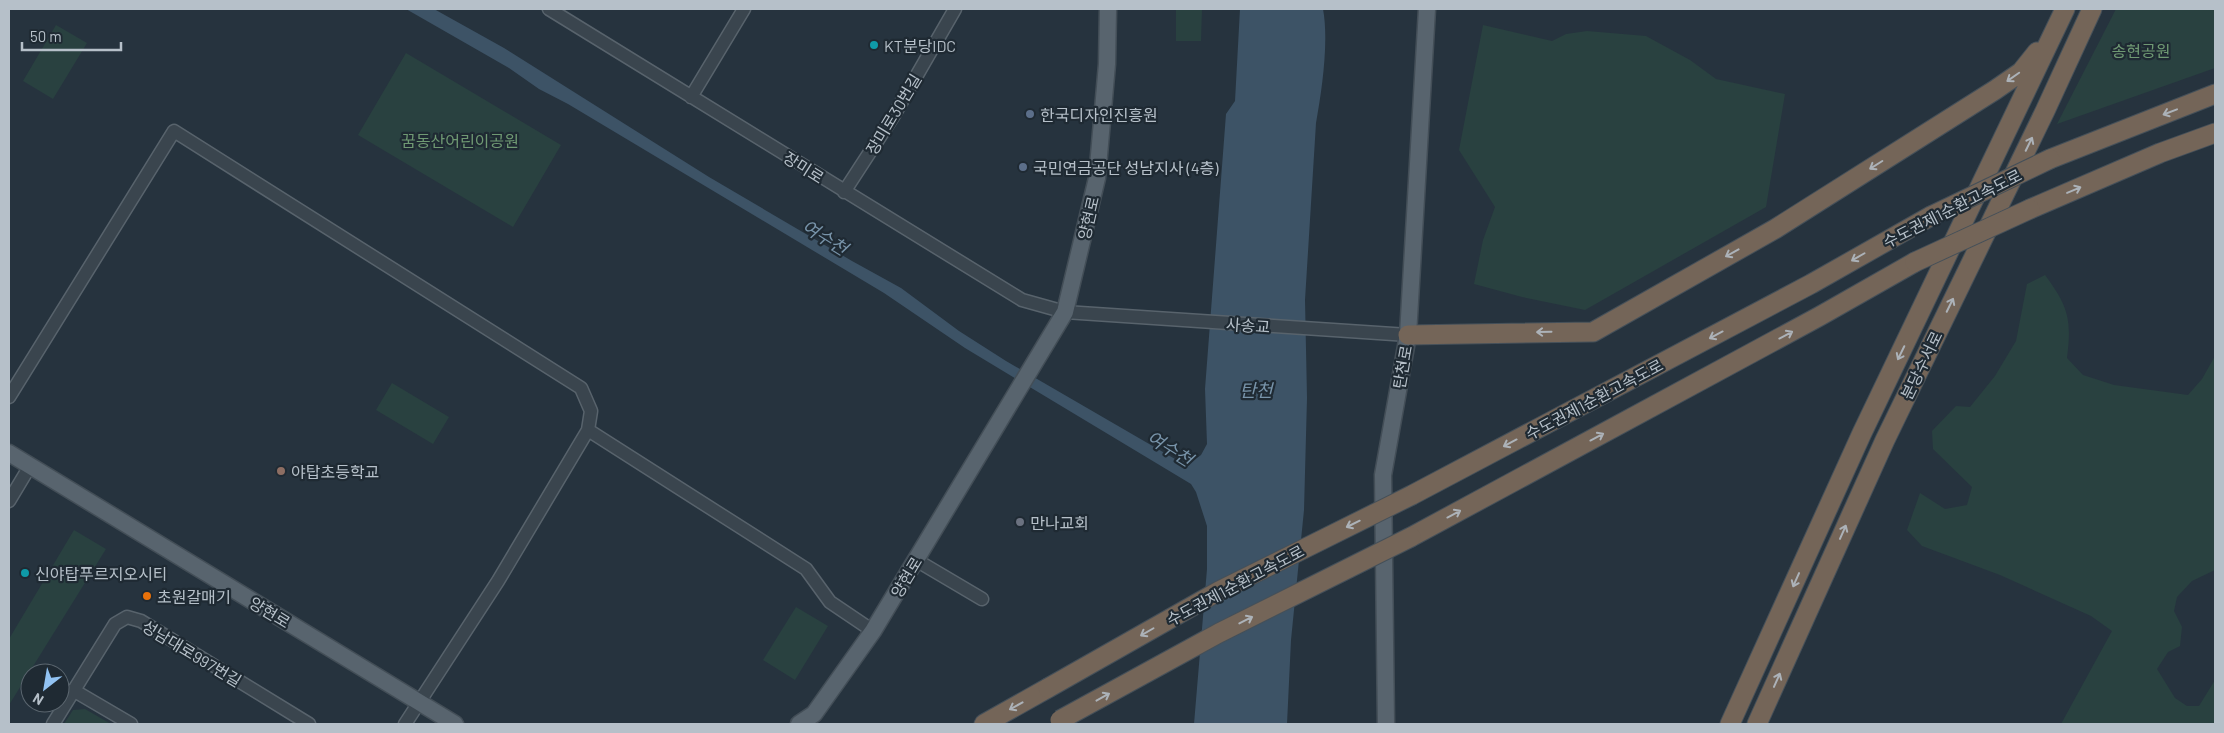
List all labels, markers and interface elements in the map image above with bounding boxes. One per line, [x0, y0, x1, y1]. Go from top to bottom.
scale bar [22, 20, 121, 52]
text: 50 m [30, 27, 62, 45]
place label: KT분당IDC [884, 36, 956, 55]
marker: KT분당IDC [868, 39, 880, 51]
park label: 송현공원 [2112, 41, 2170, 60]
street label: 장미로30번길 [861, 70, 925, 158]
one-way arrow [2006, 72, 2020, 82]
place label: 한국디자인진흥원 [1040, 105, 1158, 124]
marker: 한국디자인진흥원 [1024, 108, 1036, 120]
one-way arrow [2163, 108, 2178, 117]
park label: 꿈동산어린이공원 [401, 131, 519, 150]
one-way arrow [2025, 137, 2034, 152]
street label: 장미로 [780, 147, 828, 187]
place label: 국민연금공단 성남지사 (4층) [1033, 158, 1219, 177]
one-way arrow [1870, 160, 1884, 170]
marker: 국민연금공단 성남지사 (4층) [1017, 161, 1029, 173]
street label: 수도권제1순환고속도로 [1880, 165, 2025, 251]
one-way arrow [2066, 184, 2081, 194]
street label: 양현로 [1074, 194, 1102, 242]
water label: 여수천 [798, 215, 854, 261]
one-way arrow [1726, 249, 1740, 259]
one-way arrow [1852, 253, 1866, 263]
one-way arrow [1945, 298, 1955, 313]
street label: 사송교 [1225, 314, 1271, 336]
one-way arrow [1537, 328, 1553, 337]
street label: 분당수서로 [1896, 328, 1946, 402]
one-way arrow [1778, 329, 1792, 339]
one-way arrow [1708, 330, 1723, 340]
street label: 탄천로 [1389, 343, 1415, 390]
one-way arrow [1896, 345, 1905, 360]
street label: 수도권제1순환고속도로 [1522, 355, 1666, 443]
water label: 탄천 [1239, 379, 1275, 401]
water label: 여수천 [1143, 426, 1199, 472]
one-way arrow [1589, 432, 1604, 442]
one-way arrow [1503, 439, 1518, 448]
place label: 야탑초등학교 [291, 462, 379, 481]
marker: 야탑초등학교 [275, 465, 287, 477]
one-way arrow [1446, 509, 1461, 519]
place label: 만나교회 [1030, 513, 1089, 532]
marker: 만나교회 [1014, 516, 1026, 528]
one-way arrow [1346, 520, 1361, 529]
one-way arrow [1839, 525, 1849, 540]
street label: 수도권제1순환고속도로 [1163, 541, 1307, 629]
street label: 양현로 [886, 553, 926, 601]
place label: 신야탑푸르지오시티 [35, 564, 167, 583]
marker: 신야탑푸르지오시티 [19, 567, 31, 579]
one-way arrow [1790, 572, 1800, 587]
place label: 초원갈매기 [157, 587, 231, 606]
marker: 초원갈매기 [141, 590, 153, 602]
street label: 양현로 [246, 592, 294, 632]
one-way arrow [1238, 614, 1253, 624]
street label: 성남대로997번길 [139, 616, 245, 690]
one-way arrow [1139, 627, 1154, 637]
north arrow [20, 663, 70, 713]
one-way arrow [1772, 673, 1782, 688]
text: N [30, 690, 46, 709]
one-way arrow [1095, 691, 1110, 701]
one-way arrow [1009, 702, 1024, 711]

